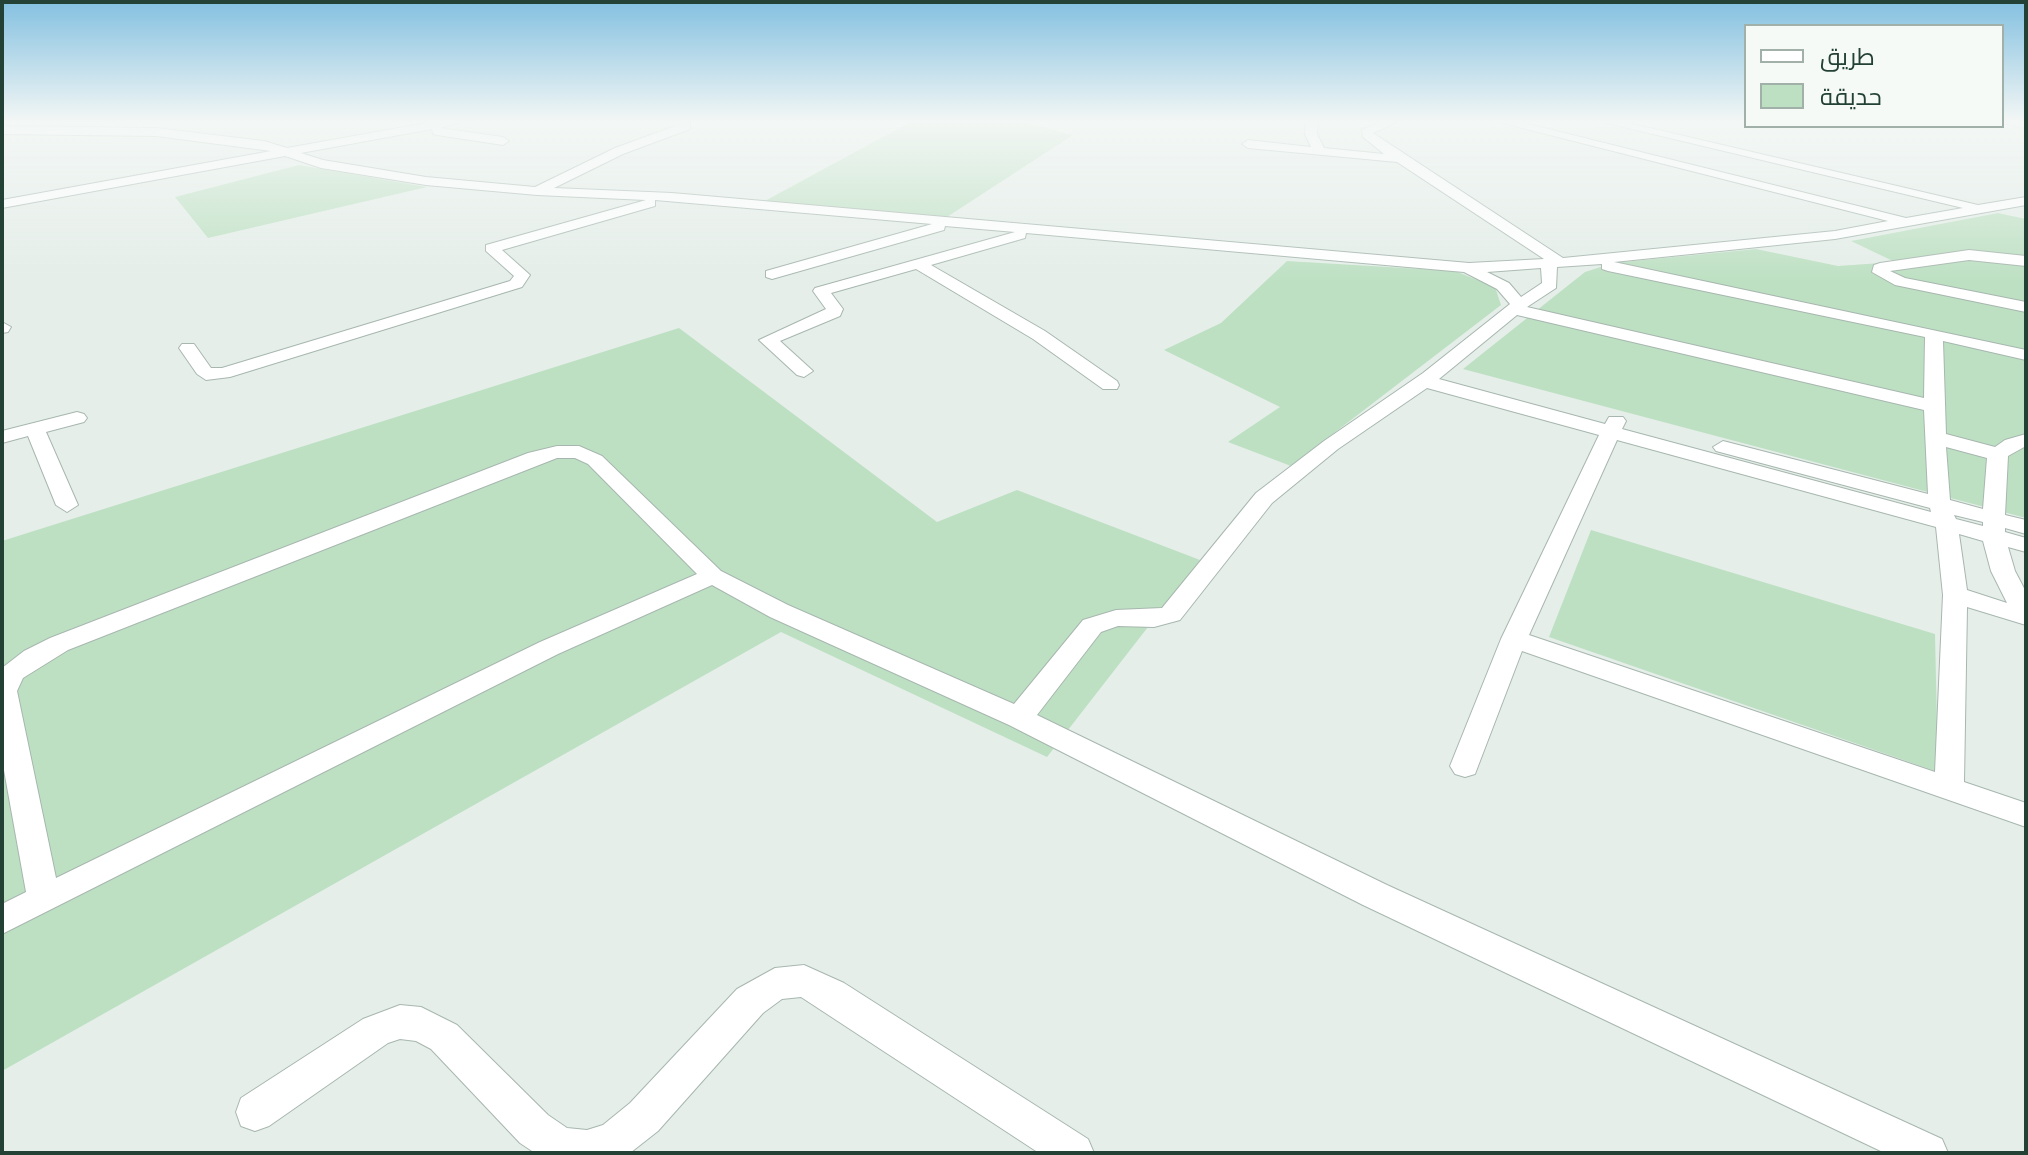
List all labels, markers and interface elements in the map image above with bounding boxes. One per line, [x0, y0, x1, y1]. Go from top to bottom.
legend [1744, 24, 2004, 128]
text: طريق [1820, 39, 1875, 72]
text: حديقة [1820, 79, 1882, 112]

